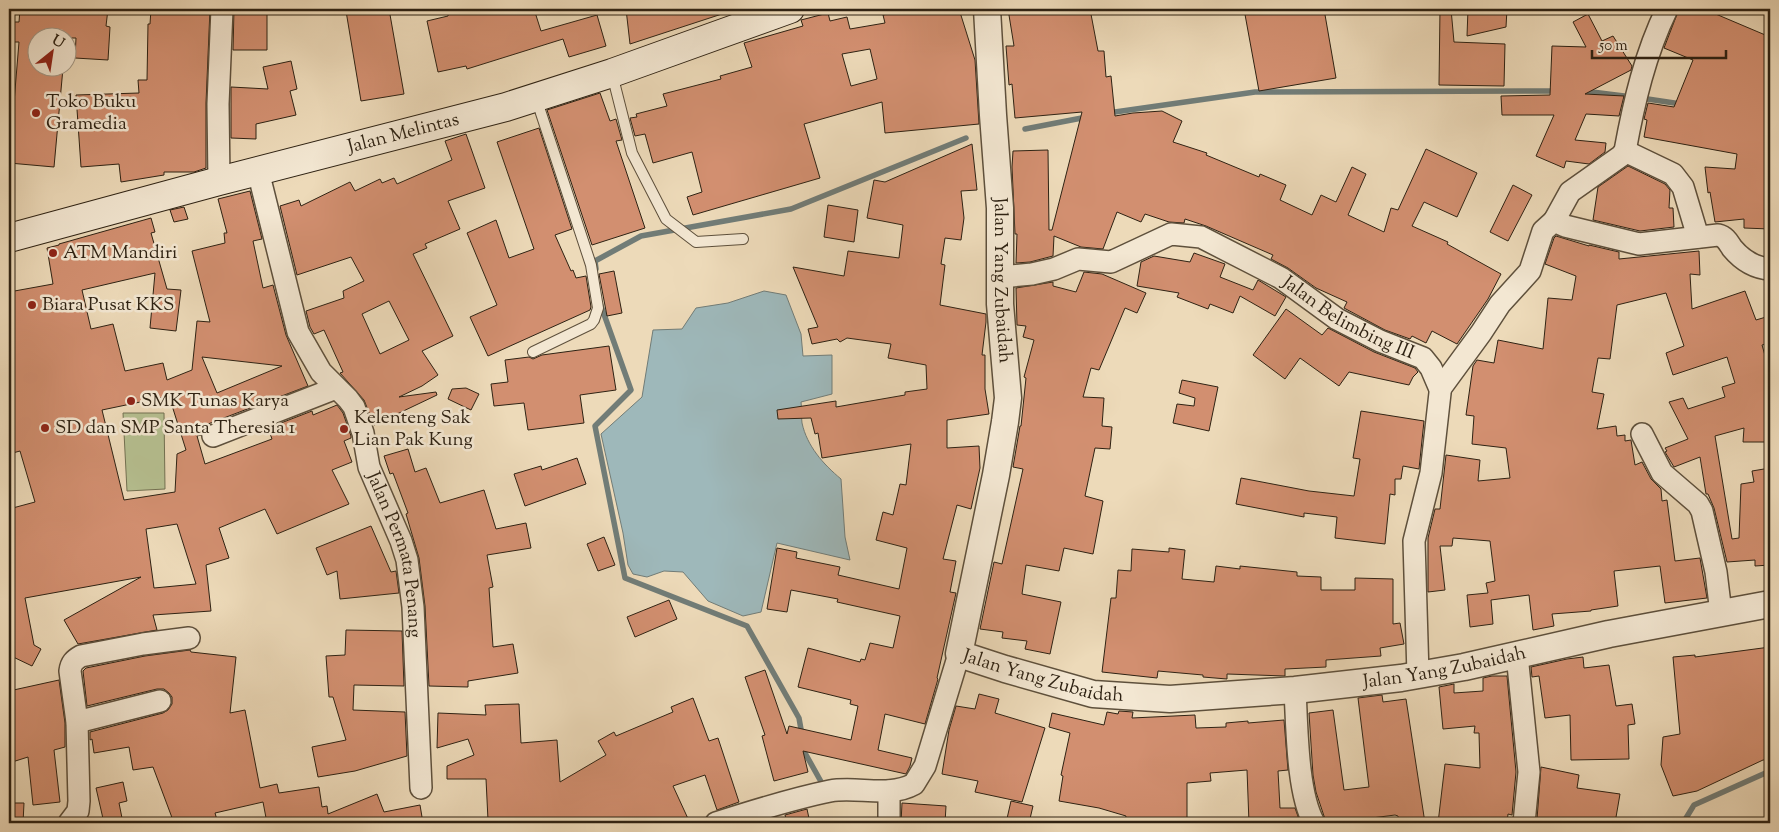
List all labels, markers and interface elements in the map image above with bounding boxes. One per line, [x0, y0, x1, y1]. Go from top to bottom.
north arrow [28, 28, 78, 78]
scale bar [1592, 28, 1725, 60]
text: U [48, 31, 68, 54]
text: 50 m [1598, 36, 1628, 57]
place label: Toko Buku Gramedia [46, 89, 136, 138]
street label: Jalan Melintas [344, 106, 462, 161]
marker: Toko Buku Gramedia [30, 107, 42, 119]
street label: Jalan Yang Zubaidah [986, 196, 1018, 364]
place label: ATM Mandiri [63, 240, 177, 267]
marker: ATM Mandiri [47, 247, 59, 259]
street label: Jalan Belimbing III [1276, 269, 1418, 367]
place label: Biara Pusat KKS [42, 292, 174, 319]
marker: Biara Pusat KKS [26, 299, 38, 311]
place label: SMK Tunas Karya [141, 388, 289, 415]
marker: SMK Tunas Karya [125, 395, 137, 407]
place label: Kelenteng Sak Lian Pak Kung [354, 405, 473, 454]
place label: SD dan SMP Santa Theresia 1 [55, 415, 296, 442]
marker: SD dan SMP Santa Theresia 1 [39, 422, 51, 434]
marker: Kelenteng Sak Lian Pak Kung [338, 423, 350, 435]
street label: Jalan Permata Penang [359, 467, 428, 639]
street label: Jalan Yang Zubaidah [1360, 640, 1529, 696]
street label: Jalan Yang Zubaidah [958, 642, 1124, 709]

